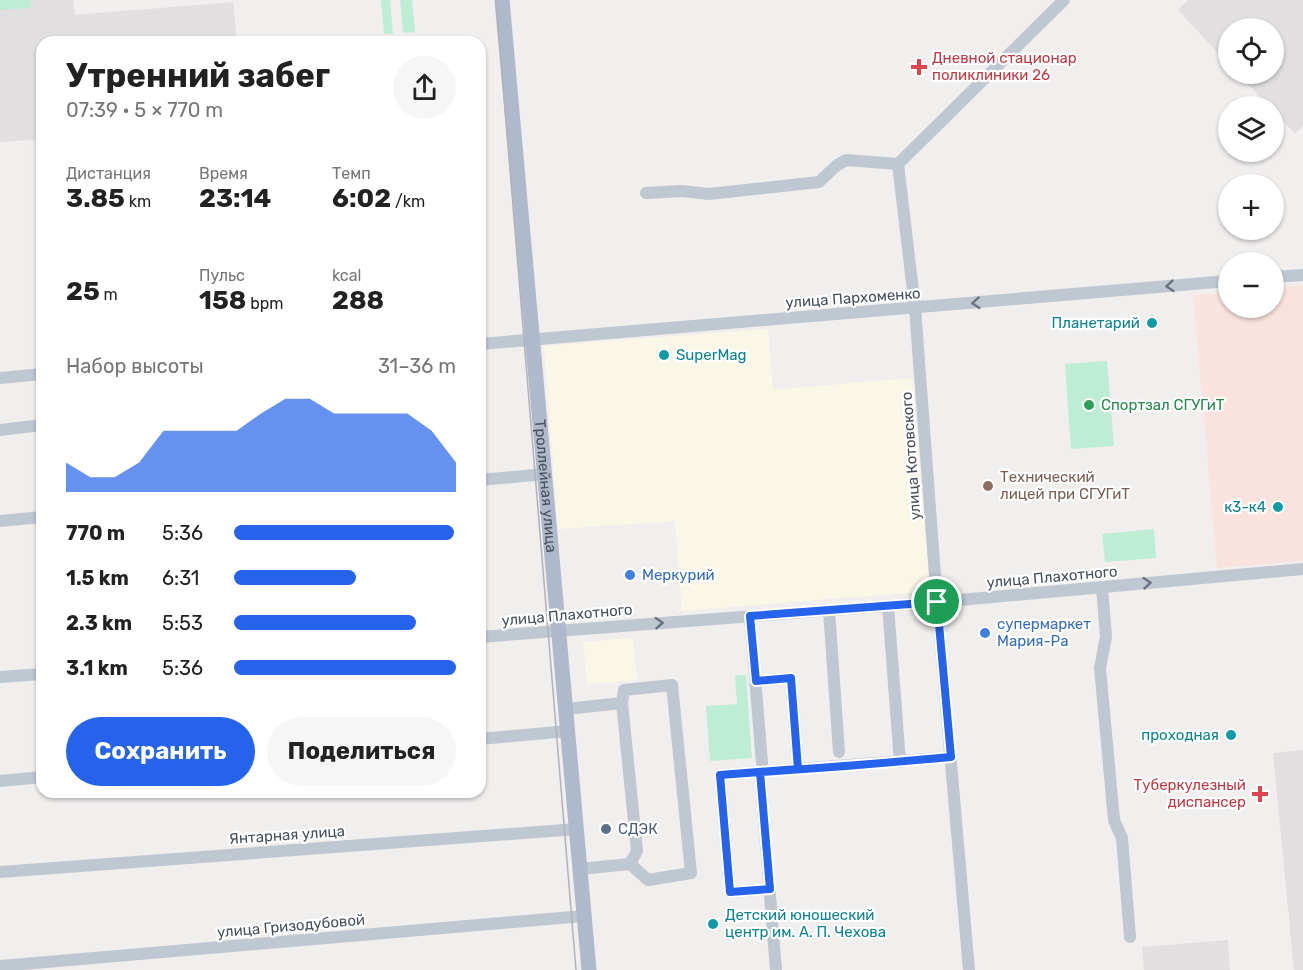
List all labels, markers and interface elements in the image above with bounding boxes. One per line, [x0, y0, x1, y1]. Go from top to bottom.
map controls [1218, 18, 1284, 318]
button: locate [1218, 18, 1284, 84]
place label: Дневной стационар поликлиники 26 [932, 49, 1077, 84]
text: Утренний забег [66, 56, 330, 95]
button: share [393, 56, 456, 119]
marker: Дневной стационар поликлиники 26 [910, 58, 928, 76]
button: layers [1218, 96, 1284, 162]
text: 07:39 · 5 × 770 m [66, 98, 223, 122]
text: Дистанция [66, 164, 151, 183]
text: Время [199, 164, 248, 183]
text: Темп [332, 164, 371, 183]
button: + [1218, 174, 1284, 240]
text: 3.85 [66, 183, 125, 214]
text: 23:14 [199, 183, 271, 214]
text: 6:02 [332, 183, 391, 214]
text: km [125, 192, 151, 211]
text: /km [391, 192, 425, 211]
button: − [1218, 252, 1284, 318]
text: Пульс [199, 266, 245, 285]
text: kcal [332, 266, 361, 285]
text: 25 [66, 276, 100, 307]
one-way arrow [1166, 279, 1175, 292]
street label: улица Пархоменко [785, 284, 921, 312]
text: m [100, 285, 118, 304]
text: 158 [199, 285, 246, 316]
text: 288 [332, 285, 384, 316]
text: bpm [246, 294, 284, 313]
one-way arrow [971, 296, 980, 309]
place label: Планетарий [1052, 314, 1140, 332]
marker: Планетарий [1145, 316, 1159, 330]
place label: SuperMag [676, 346, 747, 364]
marker: SuperMag [657, 348, 671, 362]
text: Набор высоты [66, 354, 204, 378]
text: 31–36 m [378, 354, 456, 378]
street label: улица Котовского [898, 391, 924, 521]
place label: Спортзал СГУГиТ [1101, 396, 1225, 414]
marker: Спортзал СГУГиТ [1082, 398, 1096, 412]
street label: Троллейная улица [531, 419, 561, 553]
place label: Технический лицей при СГУГиТ [1000, 468, 1130, 503]
marker: Технический лицей при СГУГиТ [981, 479, 995, 493]
place label: к3-к4 [1224, 498, 1266, 516]
marker: к3-к4 [1271, 500, 1285, 514]
text: 770 m [66, 521, 125, 545]
text: 5:36 [162, 521, 203, 545]
street label: улица Плахотного [986, 562, 1118, 592]
text: 1.5 km [66, 566, 129, 590]
text: 6:31 [162, 566, 199, 590]
place label: Меркурий [642, 566, 715, 584]
marker: Меркурий [623, 568, 637, 582]
pin [911, 576, 962, 627]
one-way arrow [1142, 577, 1151, 590]
icon: arrive [920, 585, 953, 618]
street label: улица Плахотного [501, 600, 633, 630]
text: 2.3 km [66, 611, 132, 635]
text: 5:53 [162, 611, 203, 635]
place label: супермаркет Мария-Ра [997, 615, 1091, 650]
one-way arrow [655, 617, 664, 630]
marker: супермаркет Мария-Ра [978, 626, 992, 640]
text: 3.1 km [66, 656, 128, 680]
text: 5:36 [162, 656, 203, 680]
button: Сохранить [66, 717, 255, 786]
button: Поделиться [267, 717, 456, 786]
place label: проходная [1141, 726, 1219, 744]
marker: проходная [1224, 728, 1238, 742]
place label: Туберкулезный диспансер [1134, 776, 1246, 811]
marker: Туберкулезный диспансер [1251, 785, 1269, 803]
place label: СДЭК [618, 820, 658, 838]
street label: Янтарная улица [228, 822, 346, 848]
marker: СДЭК [599, 822, 613, 836]
place label: Детский юношеский центр им. А. П. Чехова [725, 906, 886, 941]
street label: улица Гризодубовой [216, 911, 366, 941]
marker: Детский юношеский центр им. А. П. Чехова [706, 917, 720, 931]

